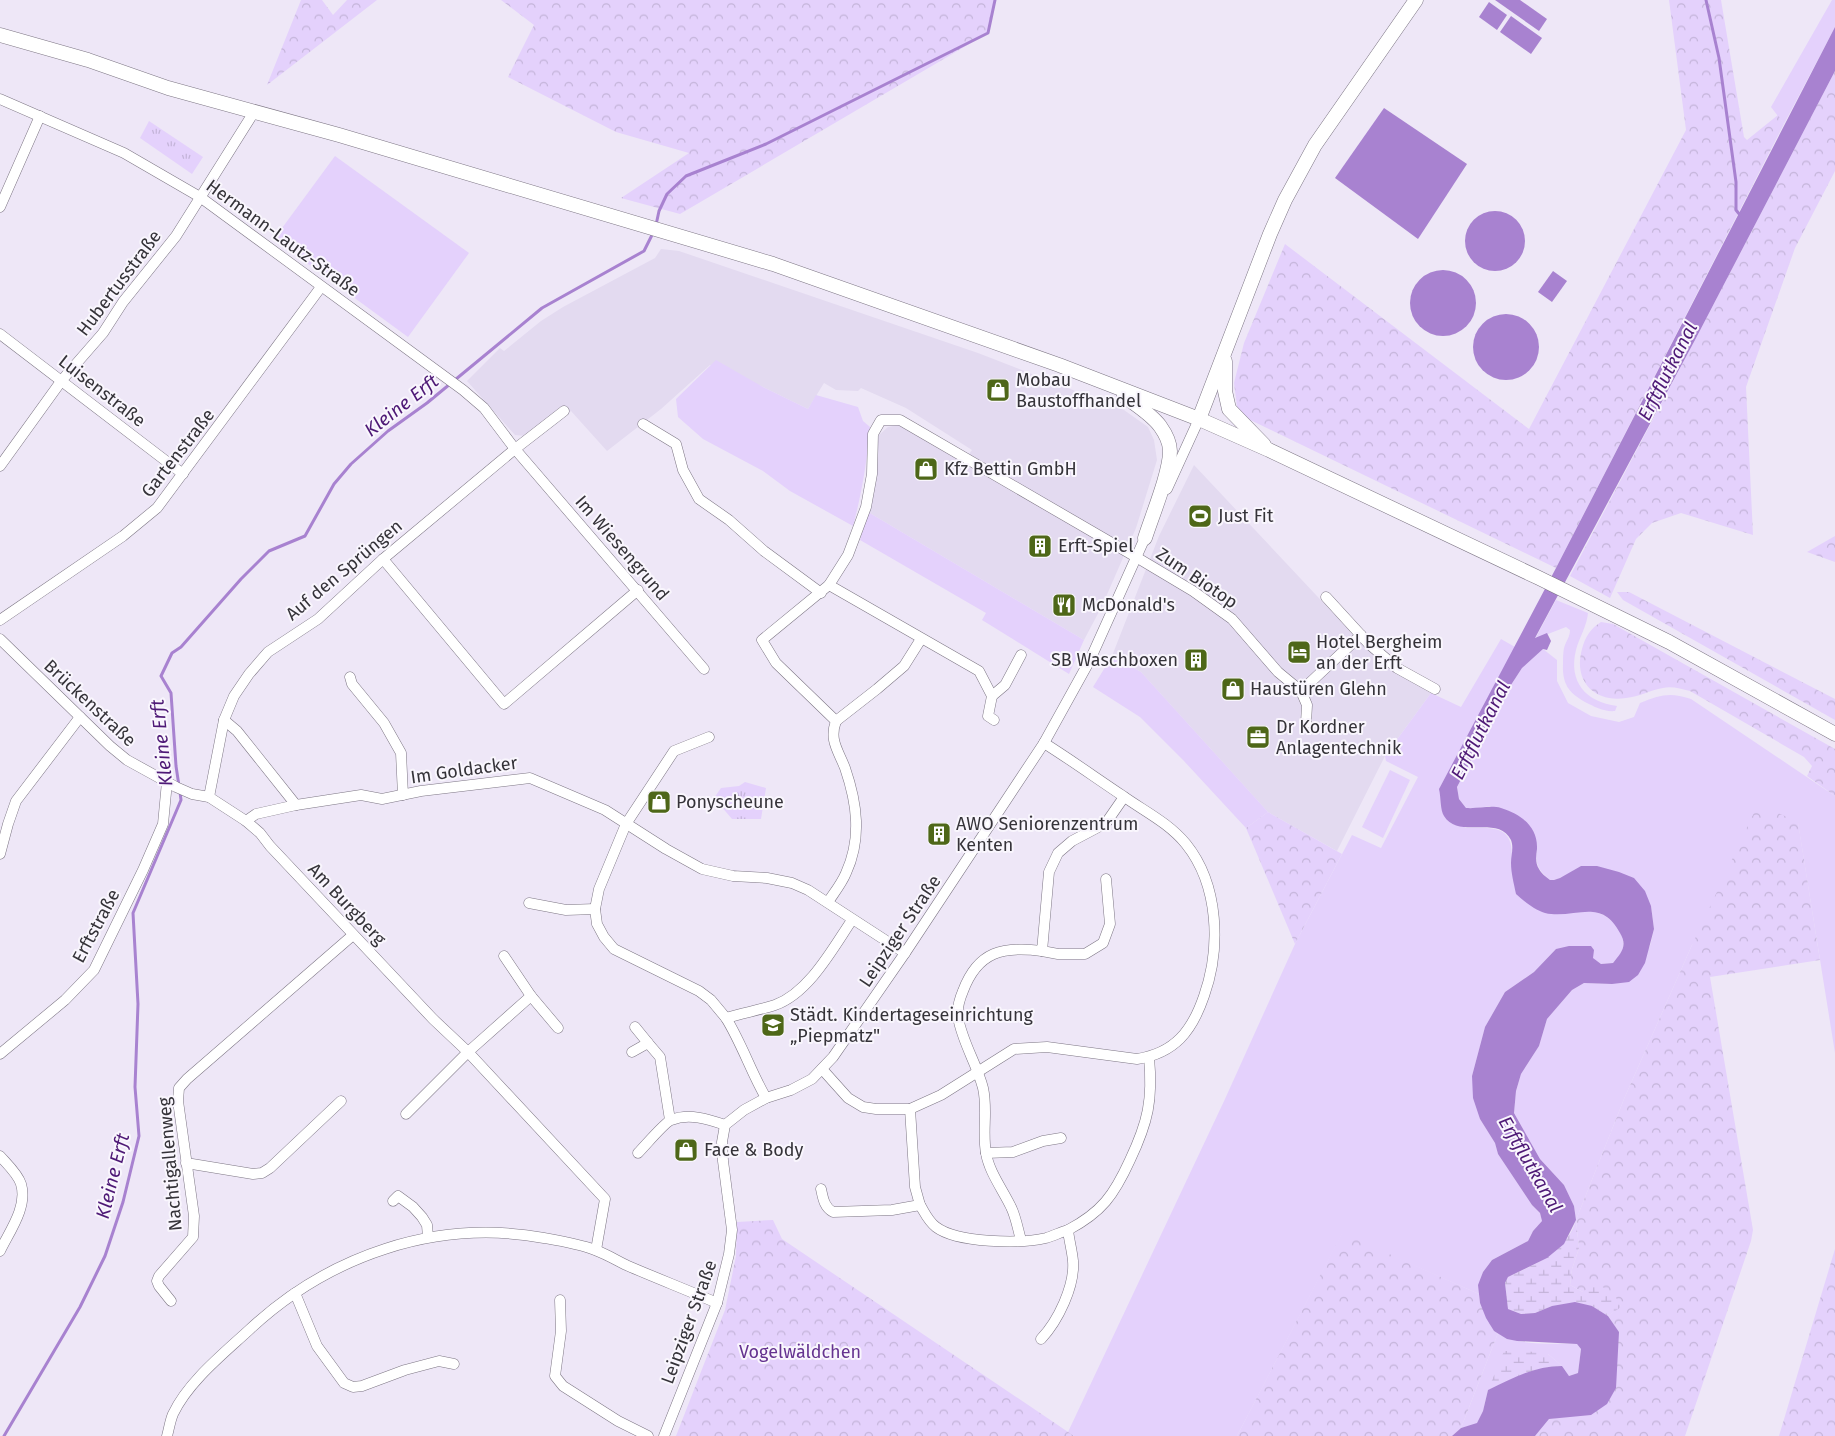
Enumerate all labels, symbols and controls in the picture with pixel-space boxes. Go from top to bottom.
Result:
street label: Hermann-Lautz-Straße [202,175,364,301]
street label: Hubertusstraße [72,226,166,340]
water label: Erftflutkanal [1633,318,1702,424]
street label: Luisenstraße [54,350,150,432]
water label: Kleine Erft [360,369,443,441]
place label: Mobau Baustoffhandel [1016,369,1141,412]
shop icon: Mobau Baustoffhandel [985,377,1011,403]
street label: Gartenstraße [137,404,219,502]
shop icon: Kfz Bettin GmbH [913,456,939,482]
place label: Kfz Bettin GmbH [944,458,1077,480]
street label: Im Wiesengrund [570,491,674,605]
sports icon: Just Fit [1187,503,1213,529]
place label: Just Fit [1218,505,1274,527]
street label: Auf den Sprüngen [281,515,407,625]
building icon: Erft-Spiel [1027,533,1053,559]
place label: Erft-Spiel [1058,535,1133,557]
street label: Zum Biotop [1152,543,1242,613]
restaurant icon: McDonald's [1051,592,1077,618]
place label: McDonald's [1082,594,1175,616]
place label: Hotel Bergheim an der Erft [1316,631,1443,674]
hotel icon: Hotel Bergheim an der Erft [1286,639,1312,665]
building icon: SB Waschboxen [1183,647,1209,673]
place label: SB Waschboxen [1051,649,1178,671]
street label: Brückenstraße [39,655,141,751]
shop icon: Haustüren Glehn [1220,676,1246,702]
water label: Erftflutkanal [1446,677,1515,783]
place label: Haustüren Glehn [1250,678,1387,700]
water label: Kleine Erft [145,698,178,788]
place label: Dr Kordner Anlagentechnik [1276,716,1402,759]
office icon: Dr Kordner Anlagentechnik [1245,724,1271,750]
street label: Im Goldacker [409,752,519,788]
shop icon: Ponyscheune [646,789,672,815]
place label: Ponyscheune [676,791,784,813]
place label: AWO Seniorenzentrum Kenten [956,813,1138,856]
building icon: AWO Seniorenzentrum Kenten [926,821,952,847]
street label: Am Burgberg [303,858,391,950]
street label: Leipziger Straße [854,871,946,991]
street label: Erftstraße [67,885,125,967]
place label: Städt. Kindertageseinrichtung „Piepmatz" [790,1004,1034,1047]
school or university icon: Städt. Kindertageseinrichtung „Piepmatz" [760,1012,786,1038]
street label: Nachtigallenweg [153,1095,187,1232]
water label: Erftflutkanal [1494,1112,1567,1217]
water label: Kleine Erft [91,1131,134,1221]
shop icon: Face & Body [673,1137,699,1163]
place label: Face & Body [704,1139,803,1161]
street label: Leipziger Straße [656,1257,722,1387]
park label: Vogelwäldchen [739,1341,861,1363]

